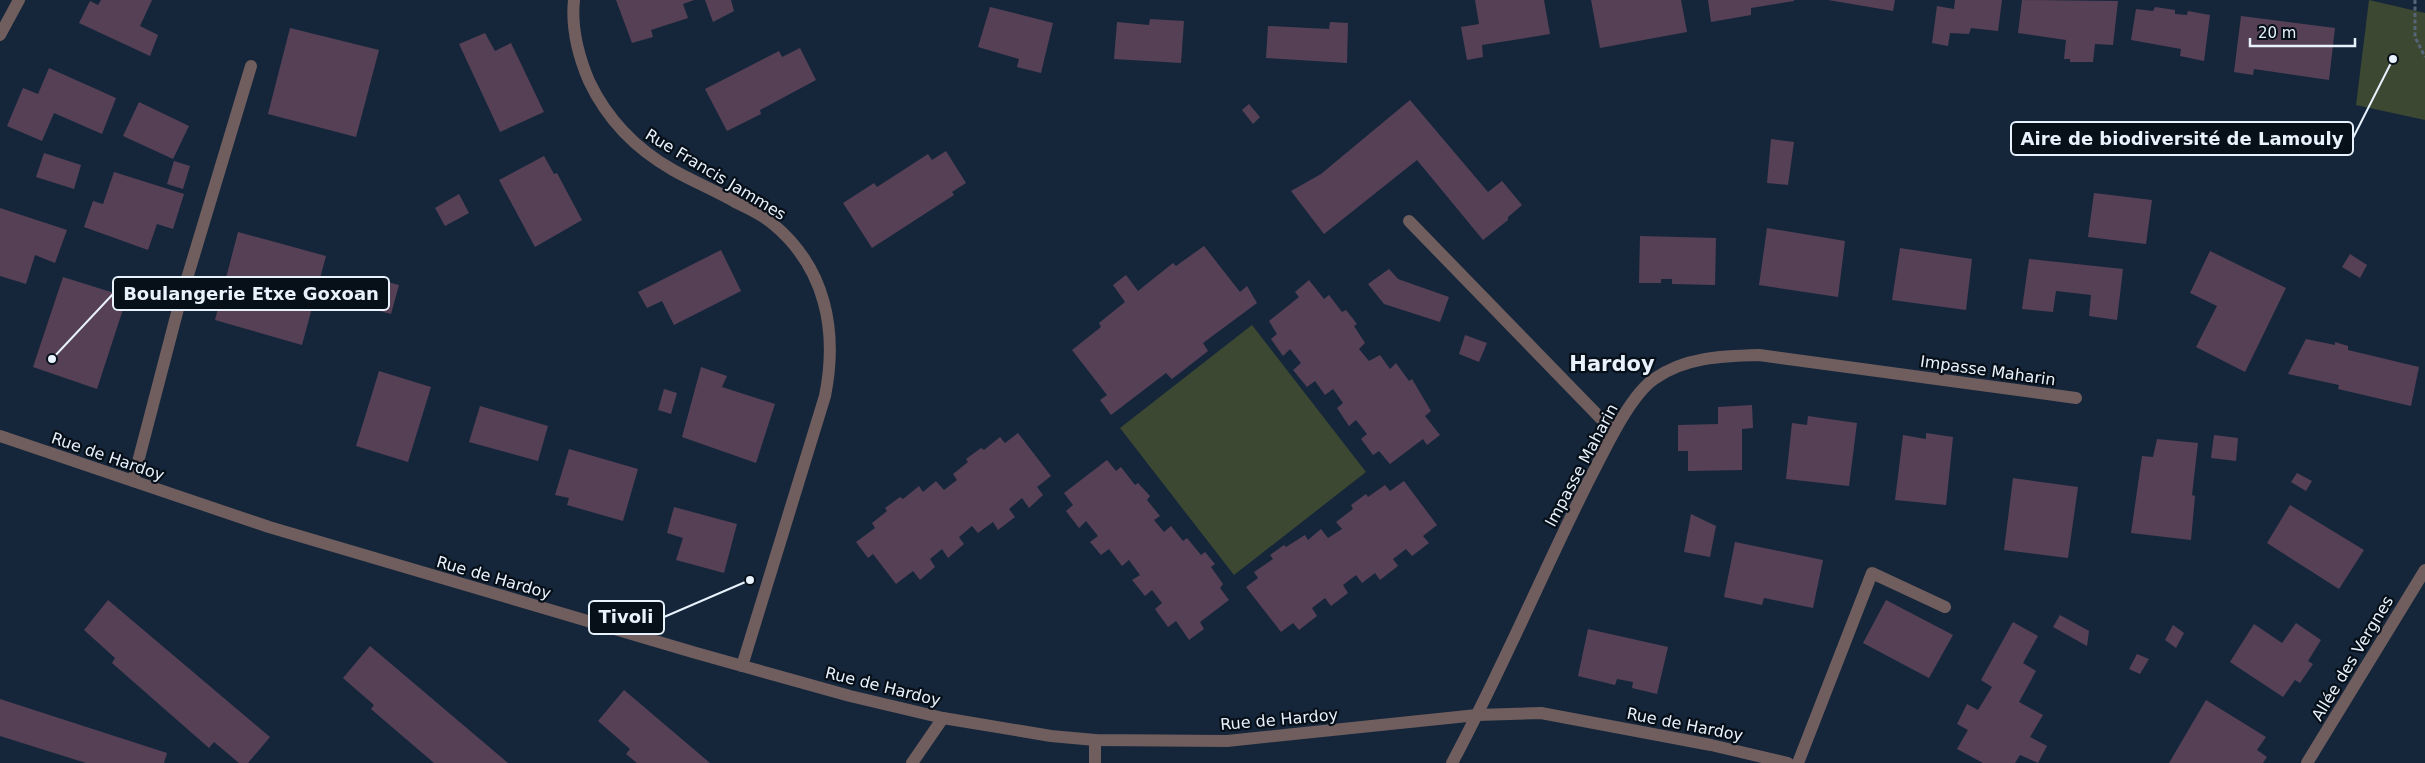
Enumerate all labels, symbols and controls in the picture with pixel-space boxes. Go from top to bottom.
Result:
scale bar [2250,15,2355,47]
text: 20 m [2258,24,2296,42]
callout: Aire de biodiversité de Lamouly [2011,122,2353,155]
street label: Rue Francis Jammes [642,125,789,224]
text: Aire de biodiversité de Lamouly [2021,128,2344,149]
callout: Boulangerie Etxe Goxoan [113,277,389,310]
text: Boulangerie Etxe Goxoan [123,283,379,304]
district label: Hardoy [1569,352,1655,376]
street label: Impasse Maharin [1919,352,2057,389]
street label: Impasse Maharin [1541,400,1622,530]
street label: Rue de Hardoy [49,428,167,485]
street label: Rue de Hardoy [434,552,553,603]
street label: Allée des Vergnes [2308,592,2397,724]
callout: Tivoli [589,601,664,634]
text: Tivoli [599,606,653,627]
street label: Rue de Hardoy [823,663,942,710]
street label: Rue de Hardoy [1625,704,1745,745]
street label: Rue de Hardoy [1219,705,1339,734]

